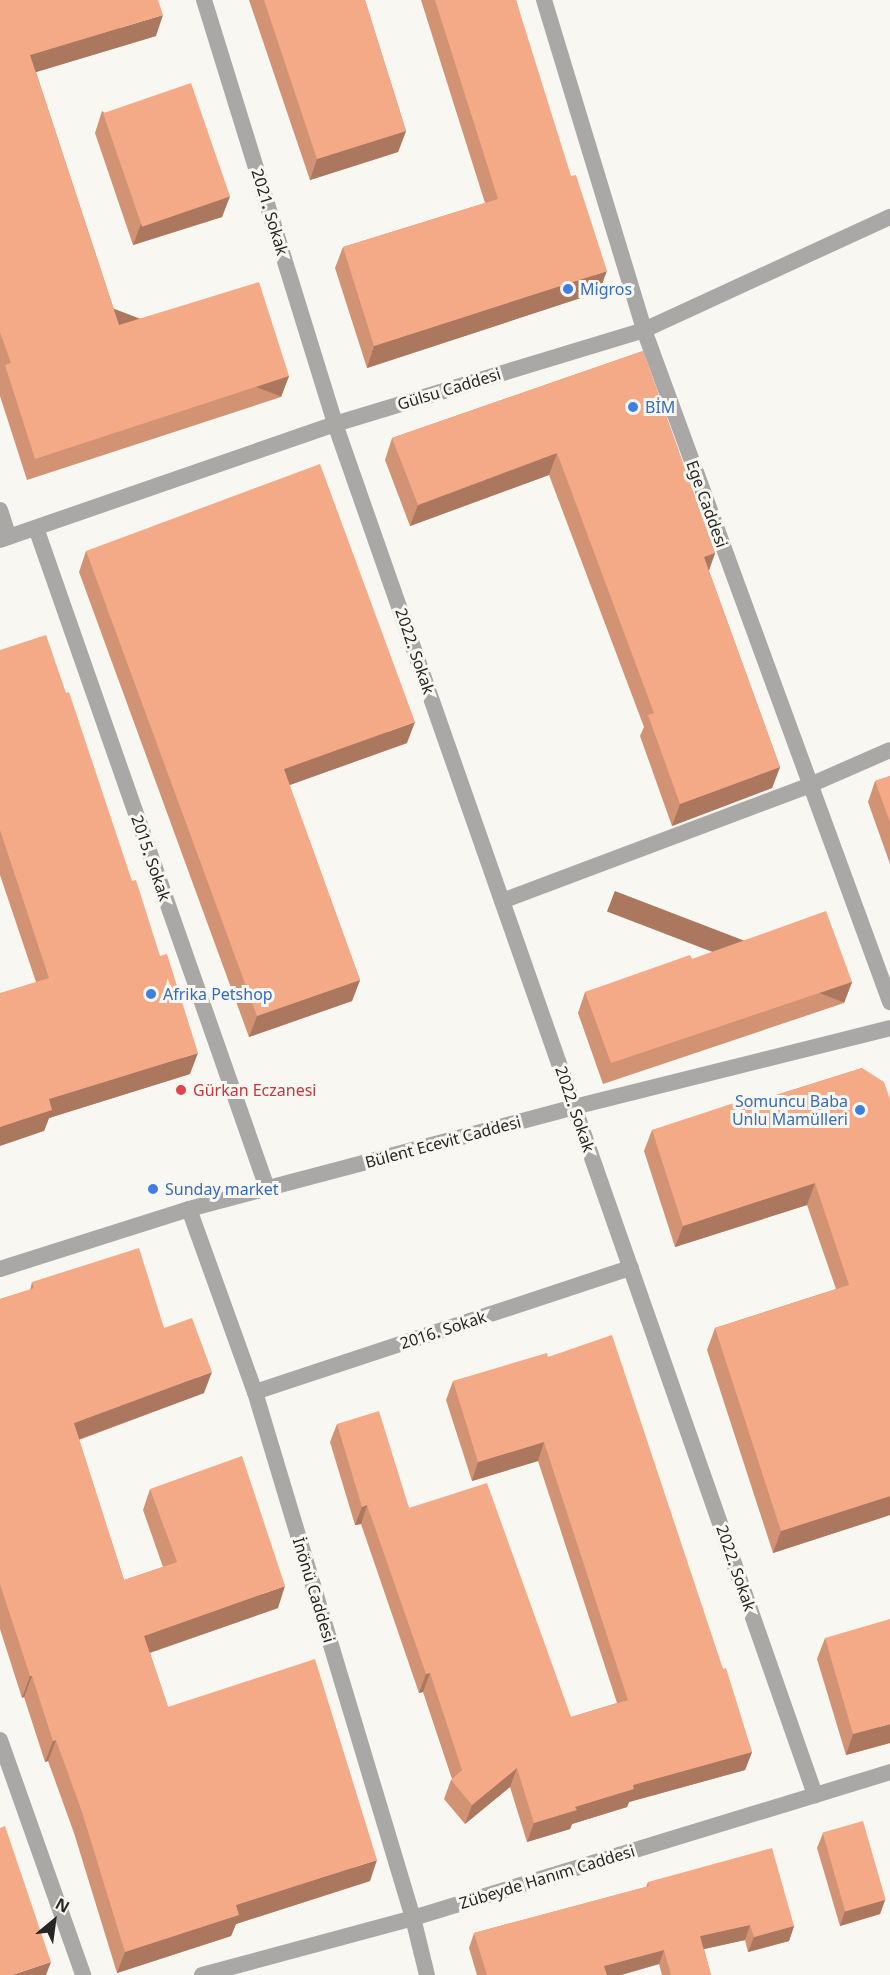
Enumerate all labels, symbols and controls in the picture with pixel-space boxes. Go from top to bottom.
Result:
street label: 2021. Sokak [248,166,292,258]
place label: Migros [580,279,632,299]
marker: Migros [561,282,575,296]
street label: Gülsu Caddesi [395,364,503,414]
place label: BİM [645,397,675,417]
marker: BİM [626,400,640,414]
street label: Ege Caddesi [682,458,732,550]
street label: 2022. Sokak [391,606,439,696]
street label: 2015. Sokak [127,813,175,903]
place label: Afrika Petshop [163,984,273,1004]
marker: Afrika Petshop [144,987,158,1001]
street label: 2022. Sokak [551,1064,599,1154]
place label: Gürkan Eczanesi [193,1080,316,1100]
marker: Gürkan Eczanesi [174,1083,188,1097]
place label: Somuncu Baba Unlu Mamülleri [732,1091,848,1129]
marker: Somuncu Baba Unlu Mamülleri [853,1103,867,1117]
street label: Bülent Ecevit Caddesi [363,1112,523,1172]
place label: Sunday market [165,1179,279,1199]
marker: Sunday market [146,1182,160,1196]
street label: 2016. Sokak [397,1307,489,1353]
street label: 2022. Sokak [712,1523,760,1613]
street label: İnönü Caddesi [289,1535,339,1645]
street label: Zübeyde Hanım Caddesi [457,1841,637,1913]
north arrow [24,1891,84,1951]
text: N [52,1892,74,1918]

